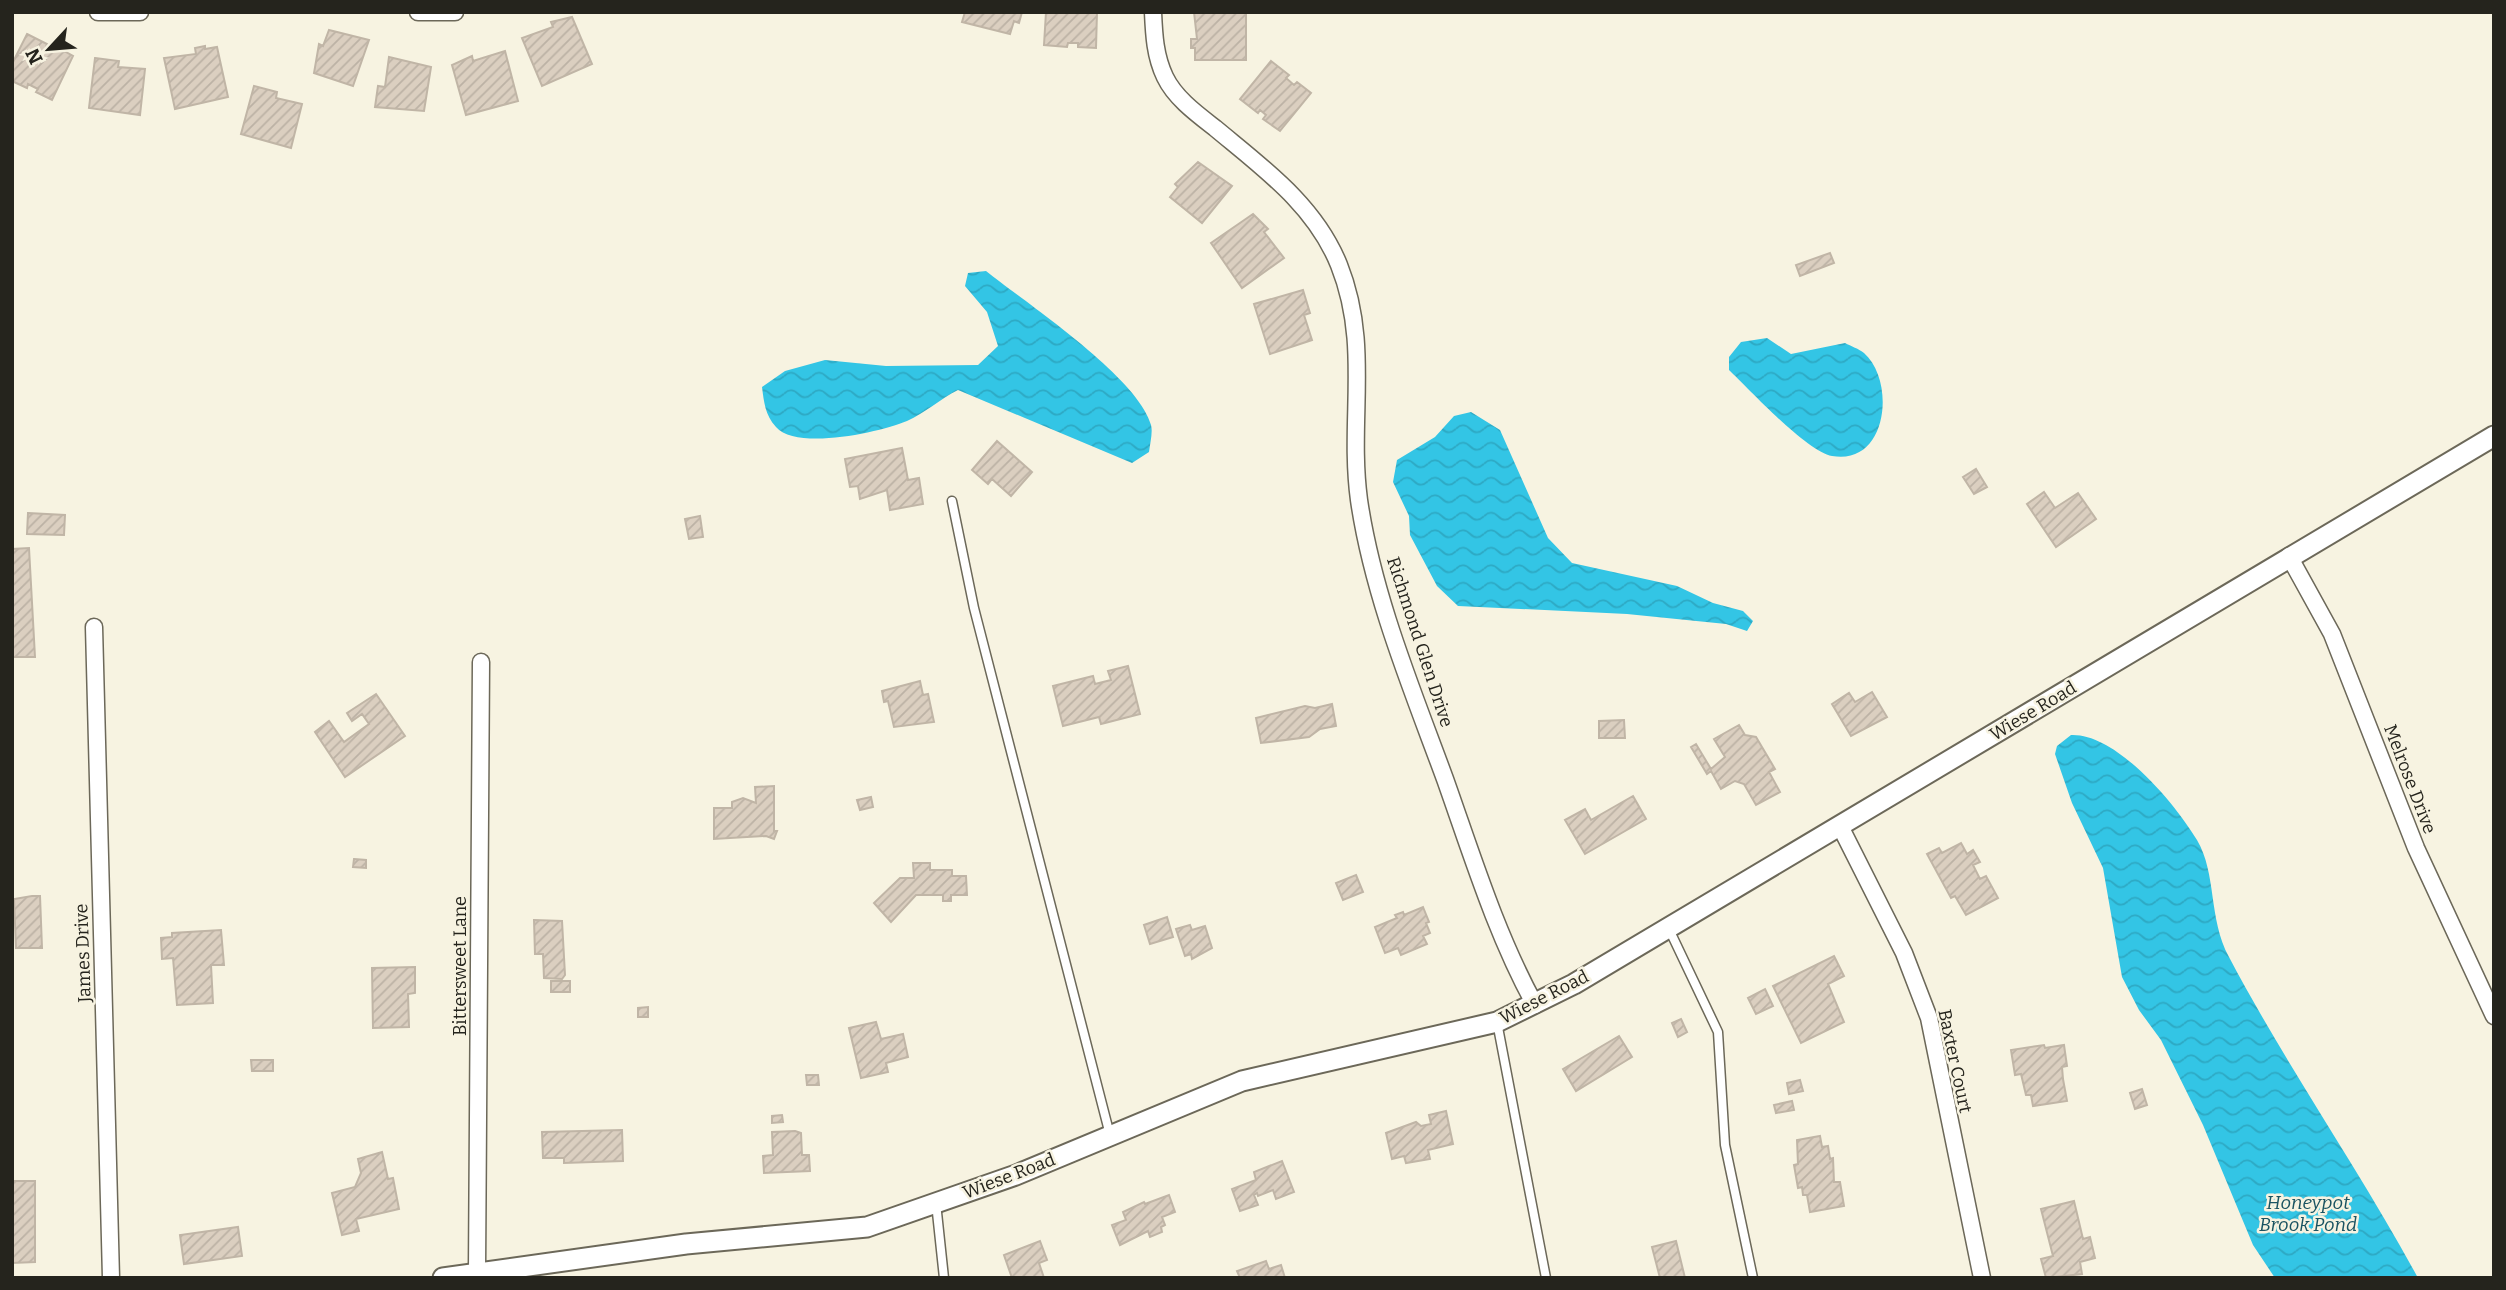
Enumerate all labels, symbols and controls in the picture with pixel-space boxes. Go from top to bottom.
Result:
north arrow [14,14,84,84]
text: N [20,44,48,68]
street label: Richmond Glen Drive [1382,554,1458,730]
street label: Wiese Road [1986,676,2081,745]
street label: Melrose Drive [2379,721,2441,837]
street label: Bittersweet Lane [449,896,471,1036]
street label: James Drive [70,903,96,1004]
street label: Wiese Road [1496,965,1593,1029]
street label: Baxter Court [1933,1007,1977,1115]
street label: Wiese Road [960,1148,1059,1204]
water label: Honeypot Brook Pond [2259,1191,2357,1236]

